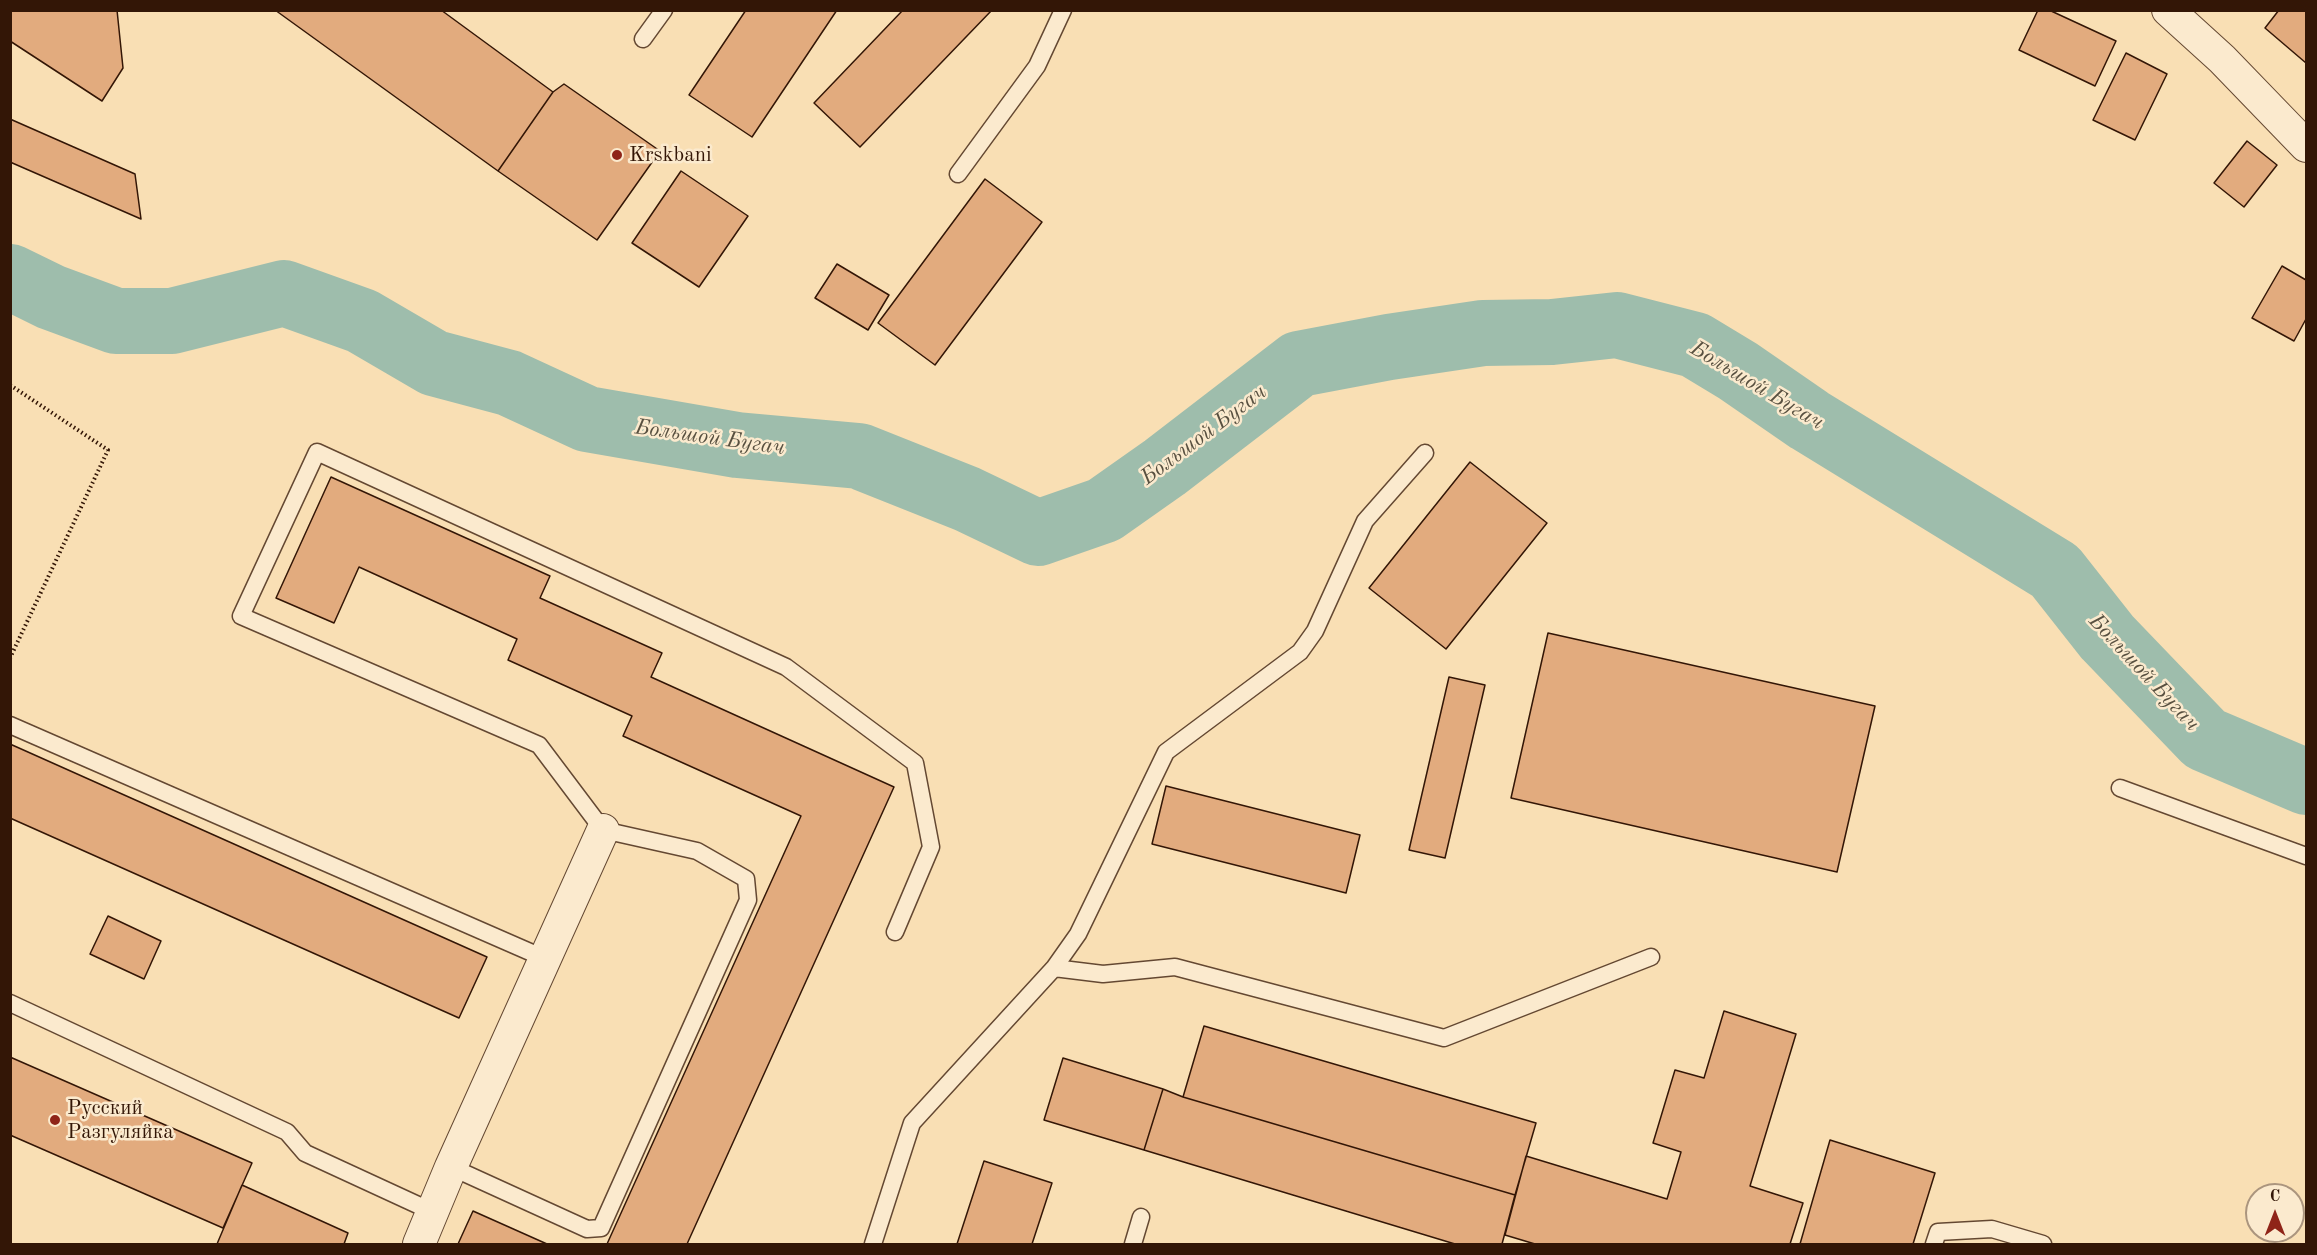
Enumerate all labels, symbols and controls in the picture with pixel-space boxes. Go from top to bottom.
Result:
place label: Krskbani [629,142,712,168]
marker: Krskbani [610,148,624,162]
water label: Большой Бугач [1685,336,1829,436]
water label: Большой Бугач [1136,379,1272,491]
water label: Большой Бугач [633,414,787,462]
water label: Большой Бугач [2083,609,2205,737]
place label: Русский Разгуляйка [67,1095,174,1145]
marker: Русский Разгуляйка [48,1113,62,1127]
north arrow [2245,1183,2305,1243]
text: С [2270,1189,2280,1205]

